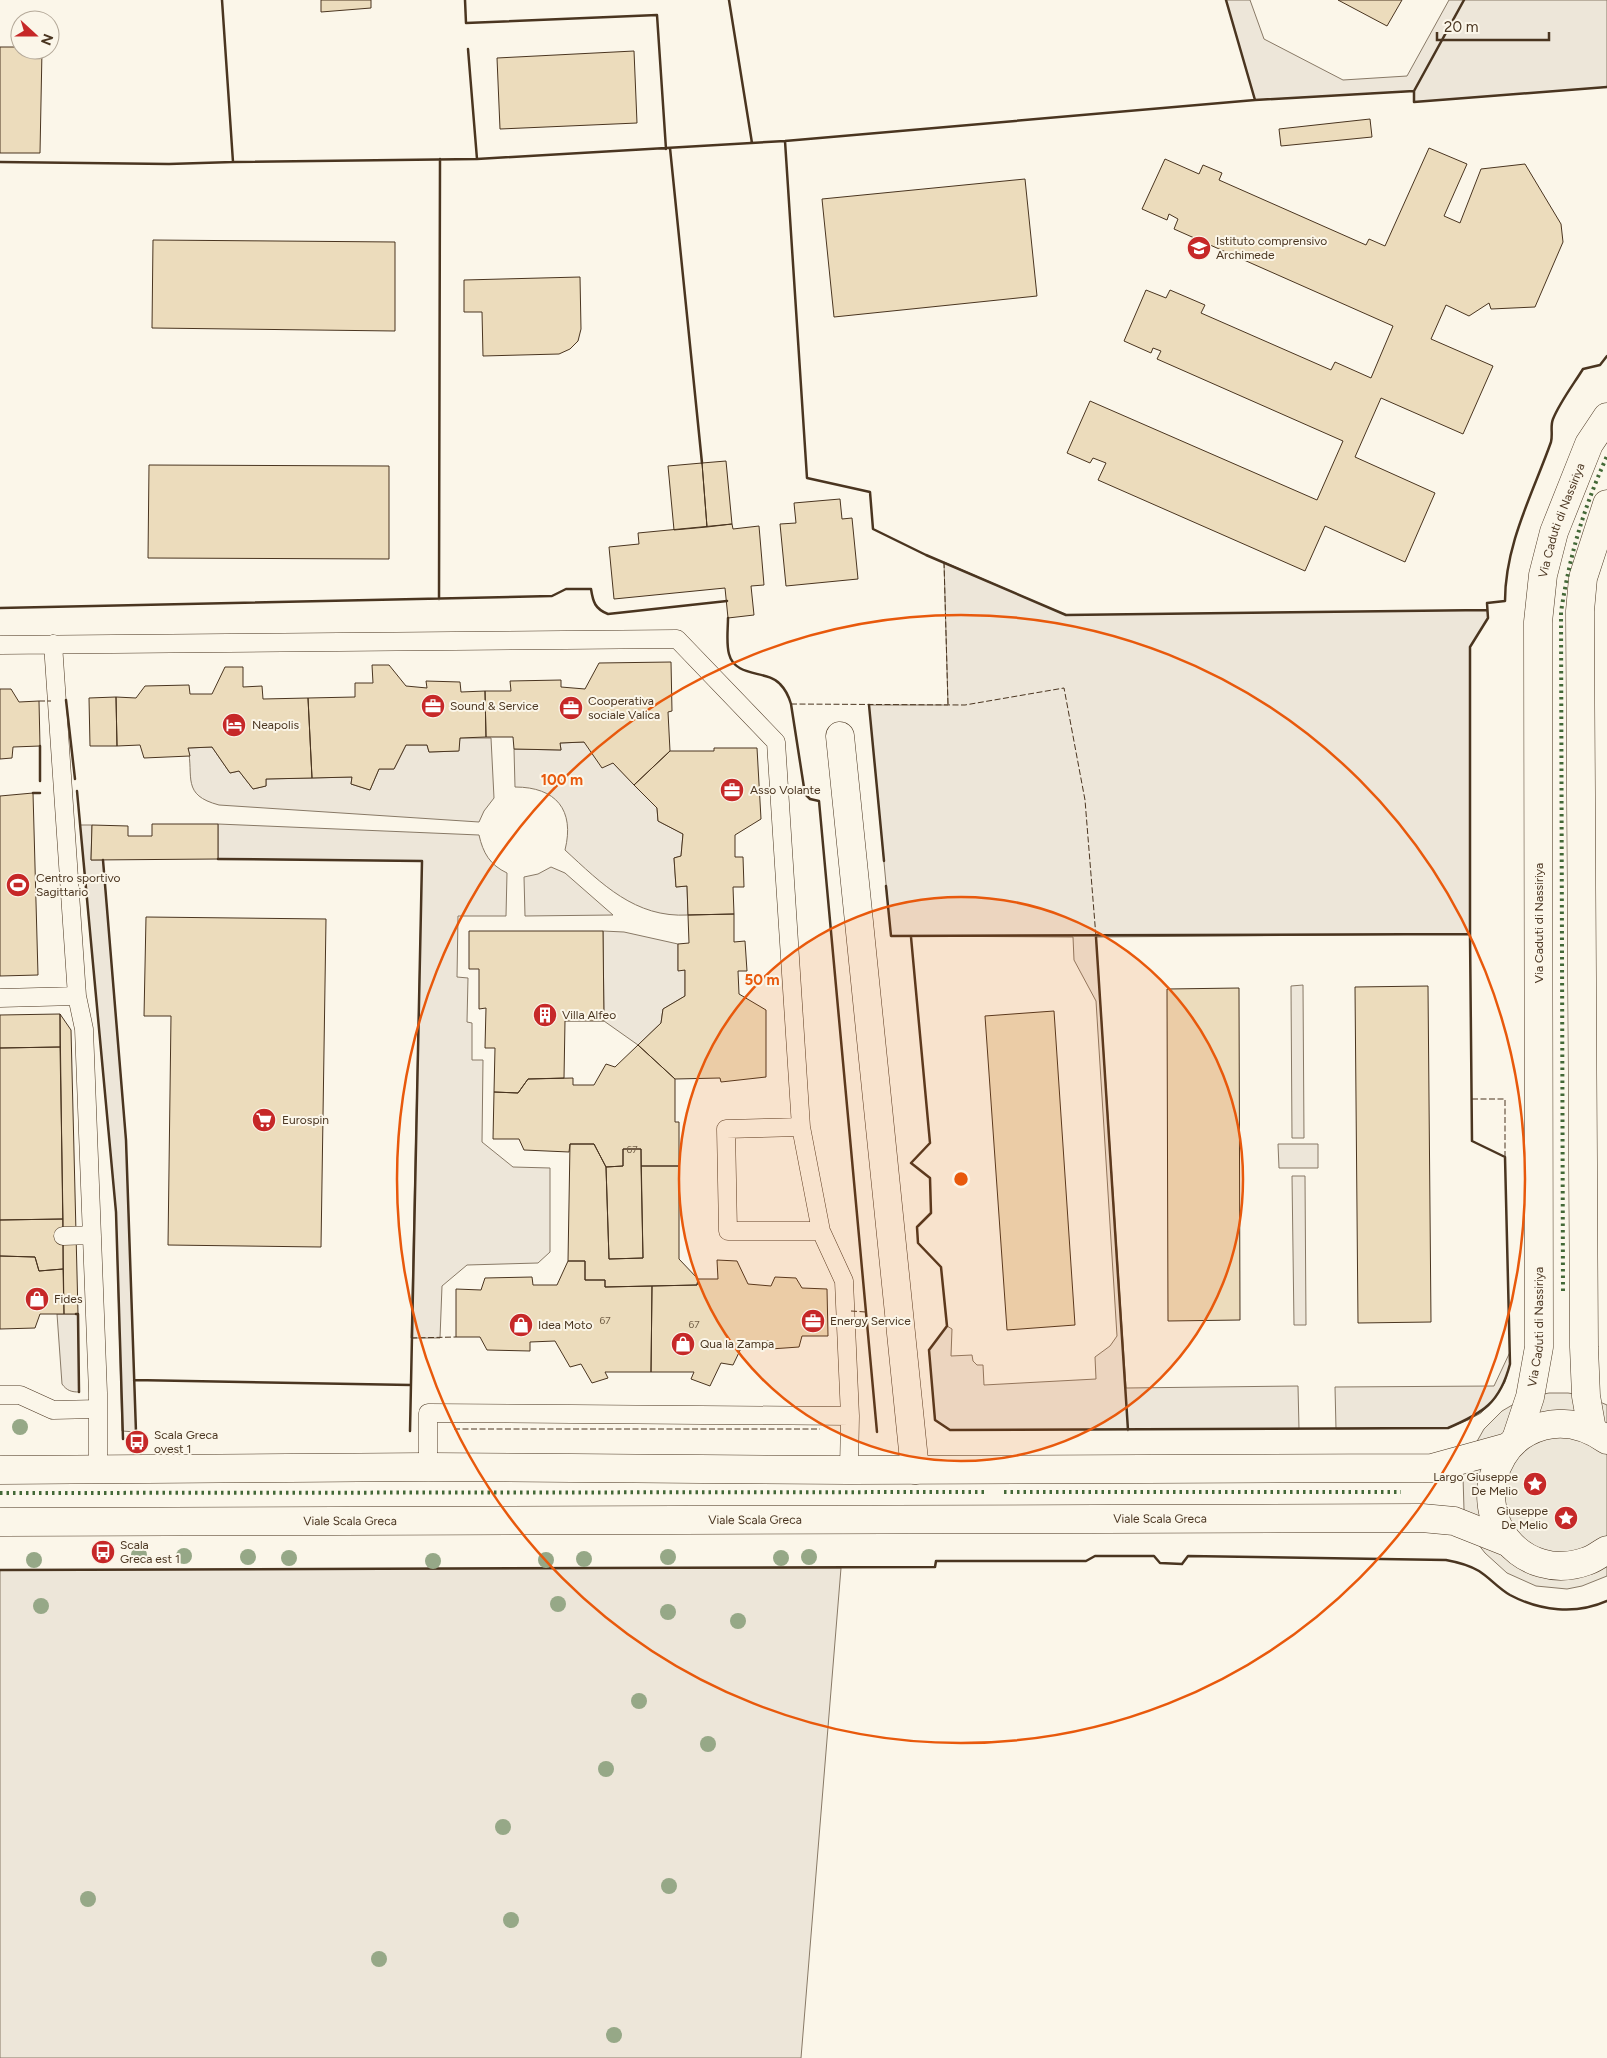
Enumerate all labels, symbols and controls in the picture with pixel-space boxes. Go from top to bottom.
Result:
north arrow [10,10,60,60]
scale bar [1437,10,1550,42]
text: 20 m [1444,18,1478,36]
text: N [37,31,57,48]
place label: Istituto comprensivo Archimede [1216,234,1327,262]
school or university icon: Istituto comprensivo Archimede [1186,235,1212,261]
street label: Via Caduti di Nassiriya [1536,461,1588,579]
office icon: Sound & Service [420,693,446,719]
place label: Cooperativa sociale Valica [588,694,660,722]
office icon: Cooperativa sociale Valica [558,695,584,721]
place label: Sound & Service [450,699,539,713]
hotel icon: Neapolis [221,712,247,738]
place label: Neapolis [252,718,299,732]
text: 100 m [541,771,583,789]
office icon: Asso Volante [719,777,745,803]
place label: Asso Volante [750,783,821,797]
street label: Via Caduti di Nassiriya [1532,863,1546,983]
place label: Centro sportivo Sagittario [36,871,121,899]
sports icon: Centro sportivo Sagittario [5,872,31,898]
text: 50 m [744,971,780,989]
building icon: Villa Alfeo [532,1002,558,1028]
place label: Villa Alfeo [562,1008,616,1022]
supermarket icon: Eurospin [251,1107,277,1133]
place label: Eurospin [282,1113,329,1127]
house number: 67 [626,1143,638,1156]
centre of rings [952,1170,970,1188]
street label: Via Caduti di Nassiriya [1525,1267,1546,1388]
shop icon: Fides [24,1286,50,1312]
place label: Fides [54,1292,83,1306]
office icon: Energy Service [800,1308,826,1334]
shop icon: Idea Moto [508,1312,534,1338]
house number: 67 [599,1314,611,1327]
place label: Energy Service [830,1314,911,1328]
place label: Idea Moto [538,1318,593,1332]
house number: 67 [688,1318,700,1331]
shop icon: Qua la Zampa [670,1331,696,1357]
place label: Qua la Zampa [700,1337,774,1351]
place label: Scala Greca ovest 1 [154,1428,218,1456]
bus stop icon: Scala Greca ovest 1 [124,1429,150,1455]
place label: Largo Giuseppe De Melio [1433,1470,1518,1498]
place icon: Largo Giuseppe De Melio [1522,1471,1548,1497]
place label: Giuseppe De Melio [1497,1504,1548,1532]
place icon: Giuseppe De Melio [1553,1505,1579,1531]
street label: Viale Scala Greca [1113,1512,1207,1526]
street label: Viale Scala Greca [708,1513,802,1527]
street label: Viale Scala Greca [303,1514,397,1528]
place label: Scala Greca est 1 [120,1538,180,1566]
bus stop icon: Scala Greca est 1 [90,1539,116,1565]

